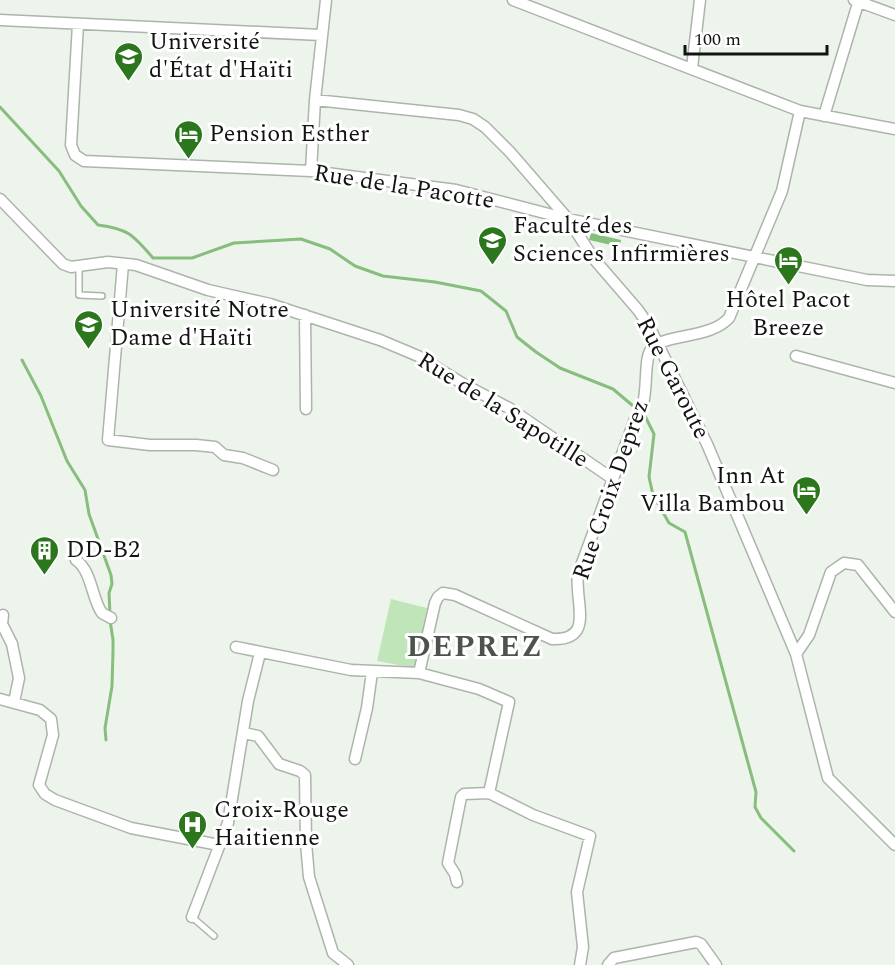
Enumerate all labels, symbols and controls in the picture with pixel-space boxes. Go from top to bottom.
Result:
scale bar [685,18,828,56]
place label: Université d'État d'Haïti [149,24,293,88]
text: 100 m [694,26,741,53]
school or university icon: Université d'État d'Haïti [112,40,144,82]
place label: Pension Esther [209,116,370,152]
hotel icon: Pension Esther [172,118,204,160]
street label: Rue de la Pacotte [311,155,497,219]
place label: Faculté des Sciences Infirmières [513,208,730,272]
school or university icon: Faculté des Sciences Infirmières [476,224,508,266]
hotel icon: Hôtel Pacot Breeze [772,244,804,286]
place label: Hôtel Pacot Breeze [725,282,851,346]
place label: Université Notre Dame d'Haïti [110,292,289,356]
school or university icon: Université Notre Dame d'Haïti [73,308,105,350]
street label: Rue Garoute [627,310,719,446]
street label: Rue de la Sapotille [410,343,596,477]
street label: Rue Croix Deprez [563,395,659,585]
place label: Inn At Villa Bambou [640,458,785,522]
hotel icon: Inn At Villa Bambou [790,474,822,516]
place label: DD-B2 [66,532,140,568]
building icon: DD-B2 [29,534,61,576]
district label: DEPREZ [406,624,544,670]
place label: Croix-Rouge Haitienne [214,792,349,856]
hospital icon: Croix-Rouge Haitienne [177,808,209,850]

